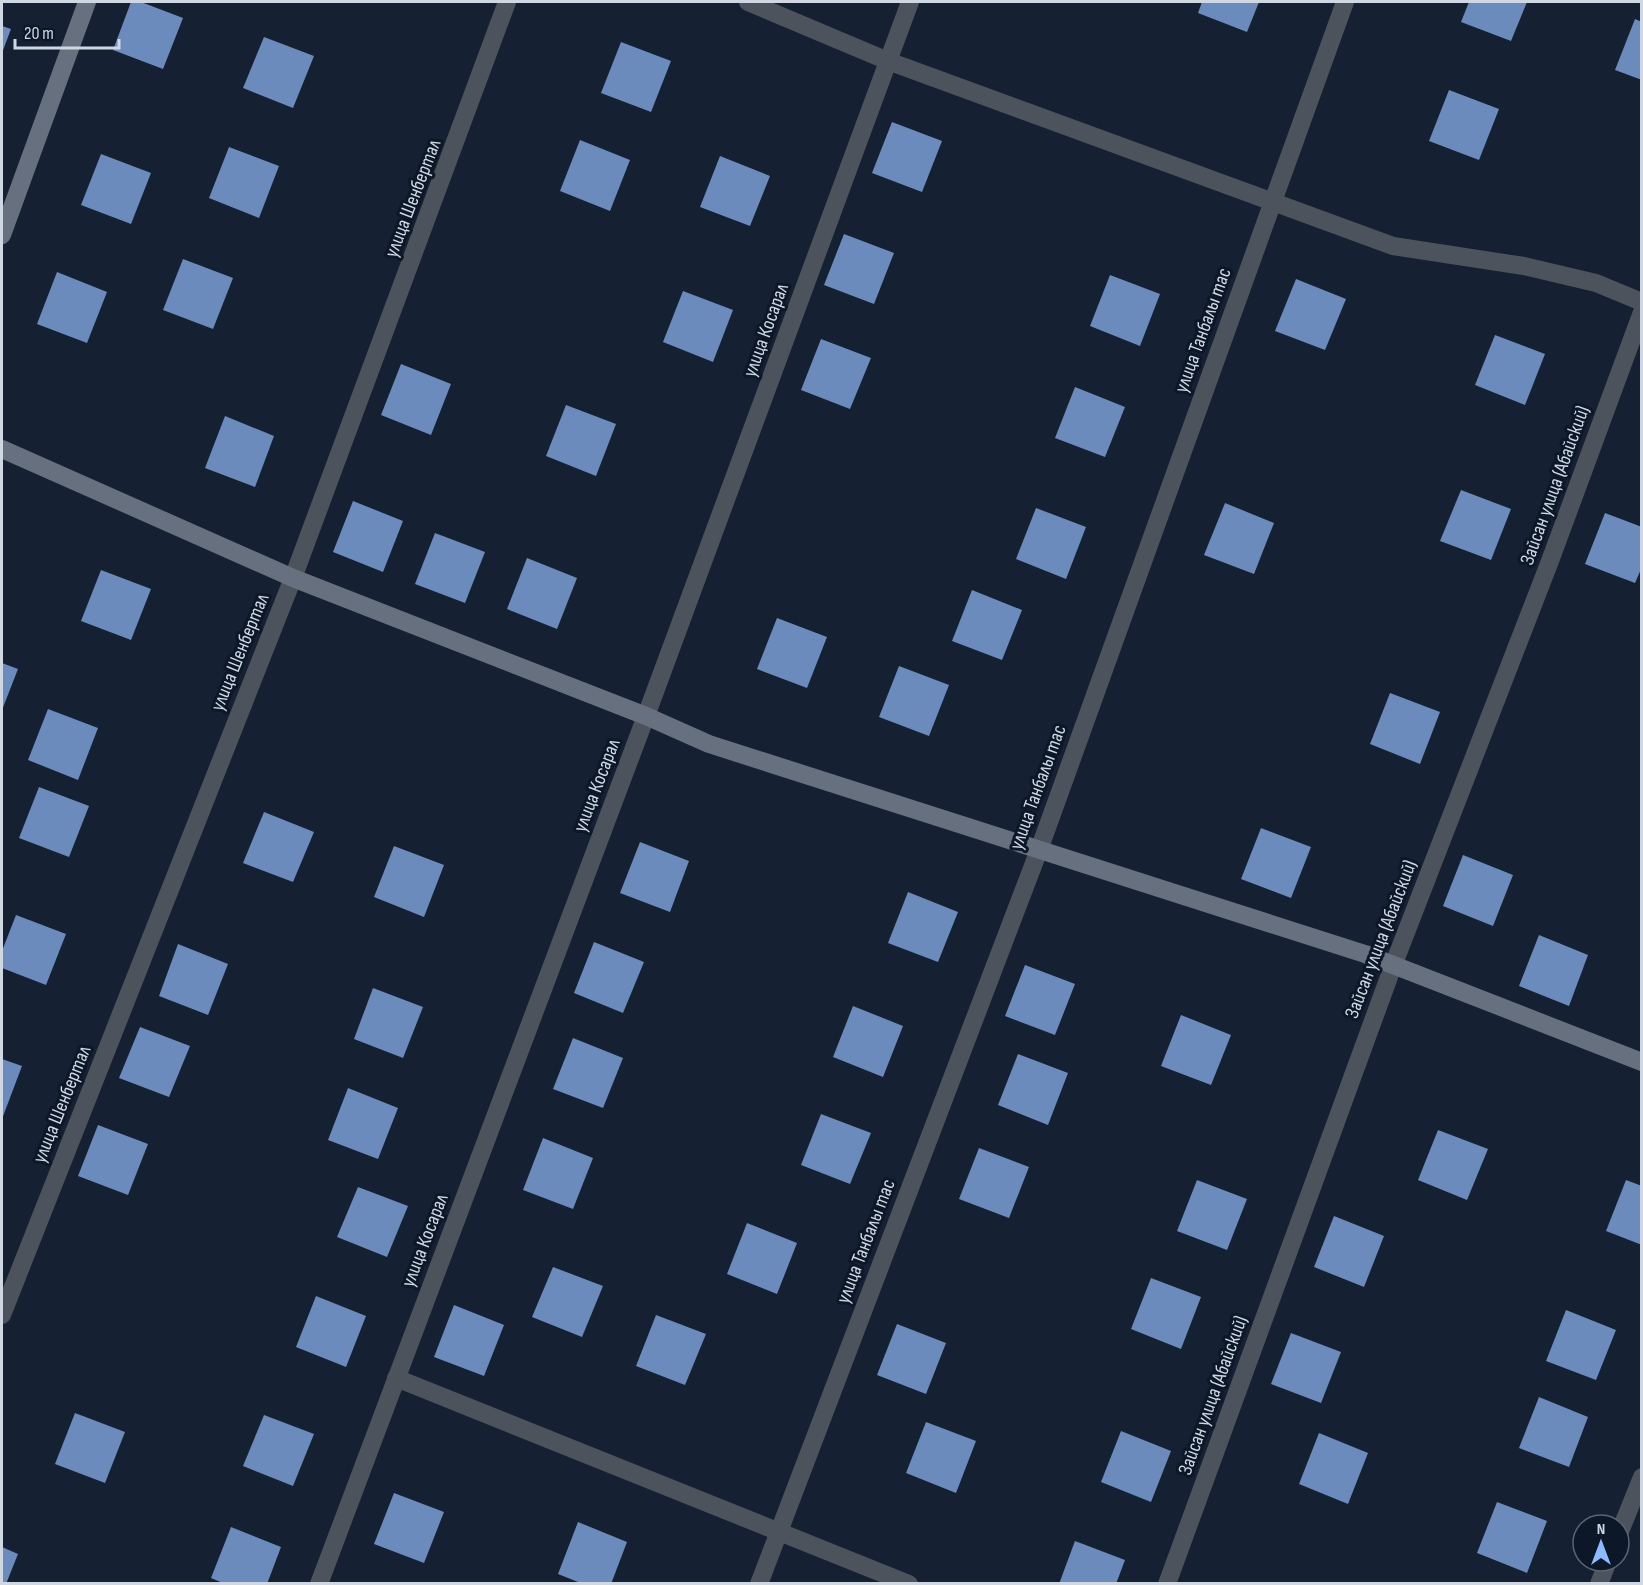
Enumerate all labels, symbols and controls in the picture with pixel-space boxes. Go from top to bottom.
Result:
scale bar [15,12,118,50]
text: 20 m [24,23,54,44]
street label: улица Шенбертал [379,136,446,261]
street label: улица Танбалы тас [1169,265,1237,396]
street label: улица Косарал [738,280,794,380]
street label: Зайсан улица (Абайский) [1515,402,1595,568]
street label: улица Шенбертал [205,590,274,715]
street label: улица Танбалы тас [1004,722,1072,853]
street label: улица Косарал [568,735,626,835]
street label: Зайсан улица (Абайский) [1340,857,1422,1022]
street label: улица Шенбертал [27,1042,96,1167]
street label: улица Танбалы тас [831,1176,901,1307]
street label: улица Косарал [396,1190,454,1290]
street label: Зайсан улица (Абайский) [1173,1312,1253,1478]
north arrow [1571,1513,1631,1573]
text: N [1597,1520,1605,1539]

